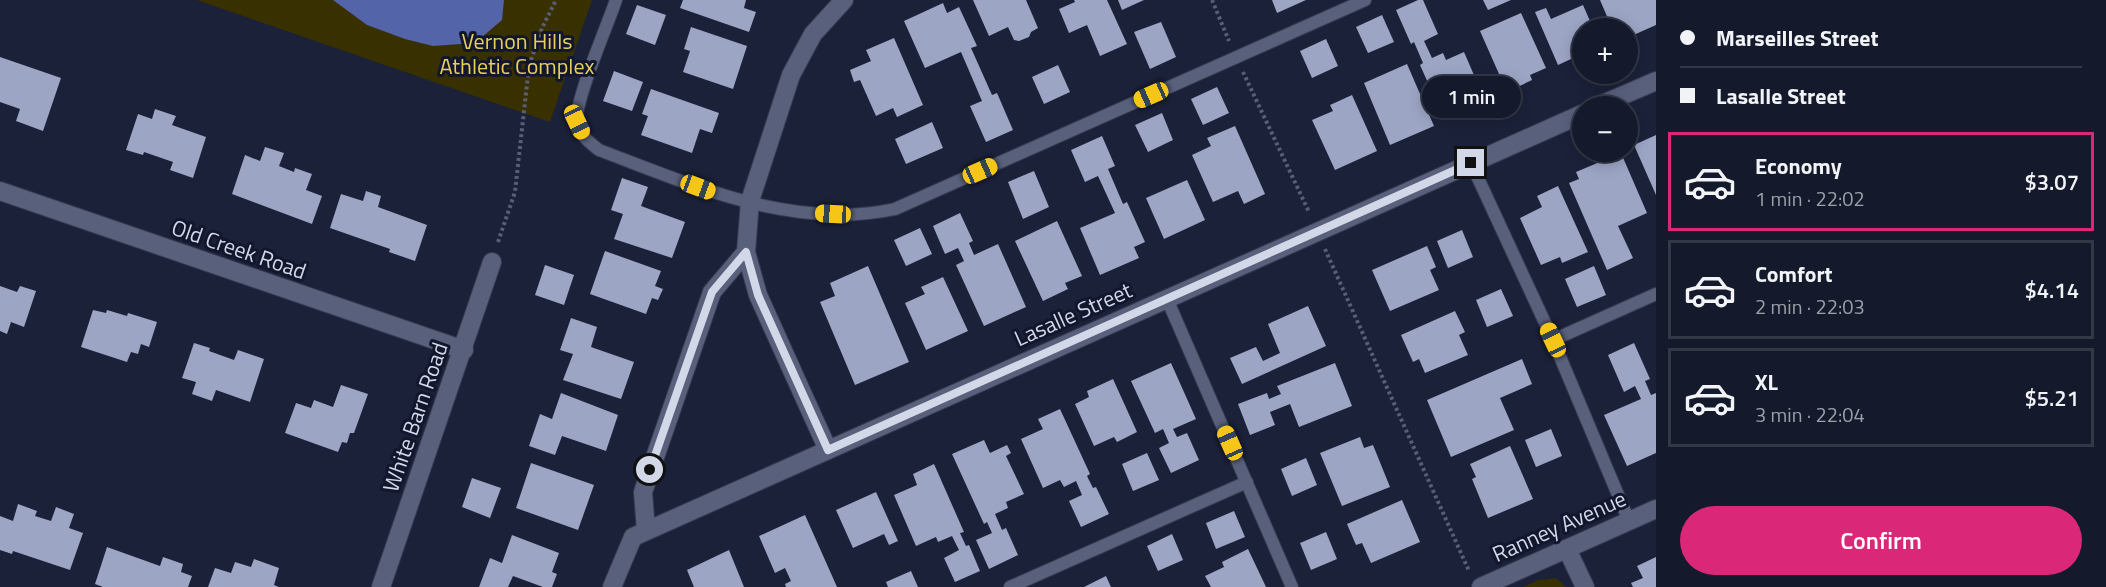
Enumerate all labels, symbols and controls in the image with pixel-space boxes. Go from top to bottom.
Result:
map controls [1572,18,1638,162]
button: + [1572,18,1638,84]
text: Marseilles Street [1716,21,1878,55]
park label: Vernon Hills Athletic Complex [440,24,594,83]
callout: 1 min [1422,76,1520,118]
car [1131,79,1171,111]
text: Lasalle Street [1716,79,1846,113]
text: 1 min [1447,81,1496,112]
button: − [1572,96,1638,162]
car [561,102,593,142]
route end [1457,149,1484,176]
text: Economy [1755,149,1842,183]
car [960,155,1000,187]
icon: car [1683,155,1737,209]
text: $3.07 [2024,165,2079,199]
car [678,172,718,202]
text: 1 min · 22:02 [1755,183,1865,214]
car [815,204,851,224]
street label: Old Creek Road [167,210,311,288]
text: Comfort [1755,257,1833,291]
icon: car [1683,263,1737,317]
street label: Lasalle Street [1009,273,1138,355]
text: $4.14 [2024,273,2079,307]
text: 2 min · 22:03 [1755,291,1865,322]
car [1537,320,1569,360]
street label: White Barn Road [373,338,457,496]
text: XL [1755,365,1778,399]
icon: car [1683,371,1737,425]
text: $5.21 [2024,381,2079,415]
text: 3 min · 22:04 [1755,399,1865,430]
car [1214,423,1246,463]
route start [636,456,663,483]
street label: Ranney Avenue [1487,481,1631,571]
button: Confirm [1680,506,2082,575]

